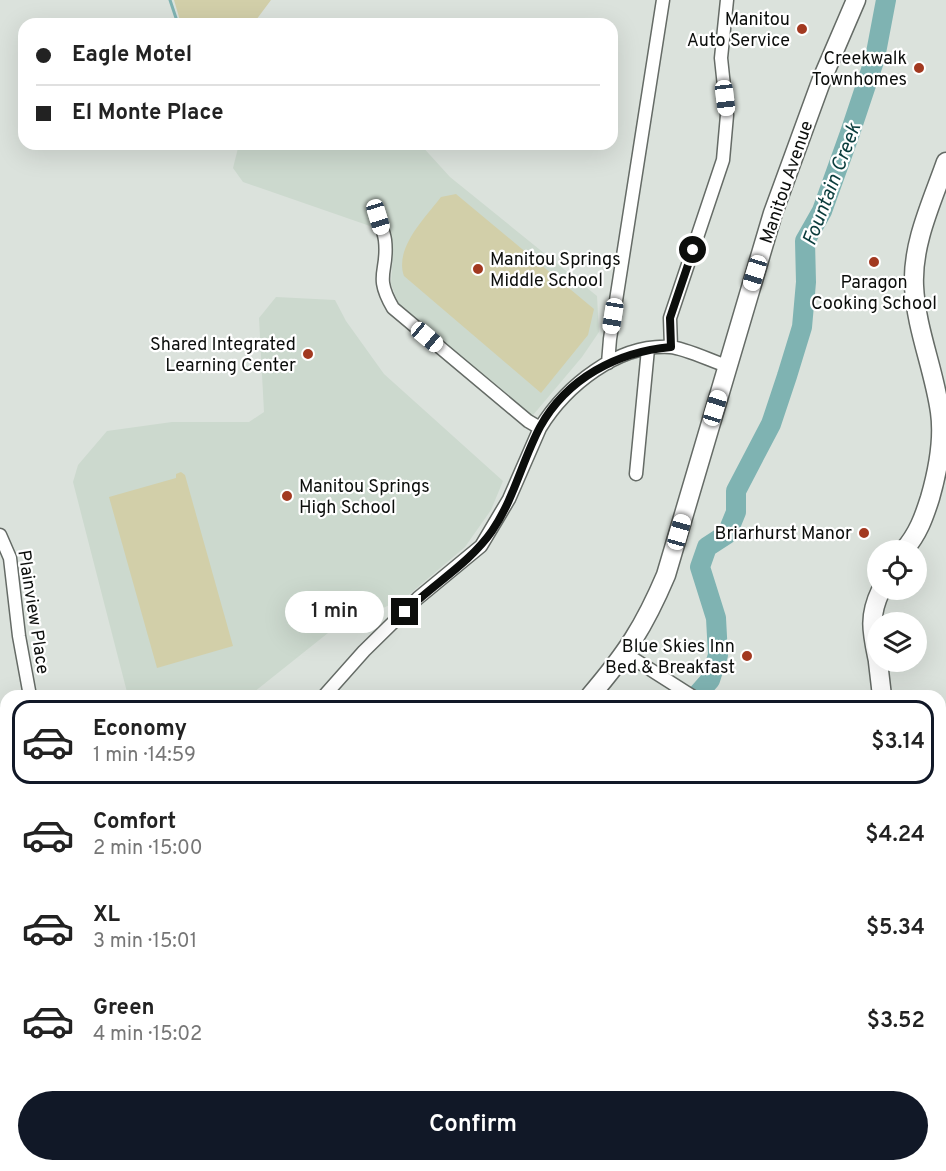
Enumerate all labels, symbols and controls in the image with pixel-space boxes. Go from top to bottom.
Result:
place label: Manitou Auto Service [687,9,790,53]
marker: Manitou Auto Service [795,22,809,36]
text: Eagle Motel [72,42,192,69]
place label: Creekwalk Townhomes [811,48,907,92]
marker: Creekwalk Townhomes [912,61,926,75]
car [714,79,736,117]
text: El Monte Place [72,100,224,127]
street label: Manitou Avenue [756,118,819,247]
water label: Fountain Creek [798,119,869,250]
car [364,197,392,237]
route start [679,236,706,263]
place label: Manitou Springs Middle School [490,249,621,293]
car [741,253,769,293]
marker: Paragon Cooking School [867,255,881,269]
marker: Manitou Springs Middle School [471,262,485,276]
place label: Paragon Cooking School [811,272,937,316]
car [601,297,625,335]
car [407,319,447,355]
place label: Shared Integrated Learning Center [150,334,296,378]
marker: Shared Integrated Learning Center [301,347,315,361]
car [701,388,729,428]
place label: Manitou Springs High School [299,476,430,520]
marker: Manitou Springs High School [280,489,294,503]
car [665,512,693,552]
place label: Briarhurst Manor [715,523,852,546]
marker: Briarhurst Manor [857,526,871,540]
map controls [867,540,927,672]
button: locate [867,540,927,600]
street label: Plainview Place [11,549,54,676]
callout: 1 min [285,591,384,633]
route end [391,598,418,625]
text: 1 min [311,599,358,625]
button: layers [867,612,927,672]
place label: Blue Skies Inn Bed & Breakfast [605,636,735,680]
marker: Blue Skies Inn Bed & Breakfast [740,649,754,663]
icon: car [21,715,75,769]
text: Economy [93,716,187,743]
text: $3.14 [871,729,925,756]
text: 1 min · 14:59 [93,743,196,769]
icon: car [21,808,75,862]
text: Comfort [93,809,176,836]
text: $4.24 [865,822,925,849]
text: 2 min · 15:00 [93,836,203,862]
icon: car [21,901,75,955]
text: XL [93,902,120,929]
text: $5.34 [866,915,925,942]
text: 3 min · 15:01 [93,929,197,955]
icon: car [21,994,75,1048]
text: Green [93,995,155,1022]
text: $3.52 [867,1008,925,1035]
text: 4 min · 15:02 [93,1022,202,1048]
button: Confirm [18,1091,928,1160]

